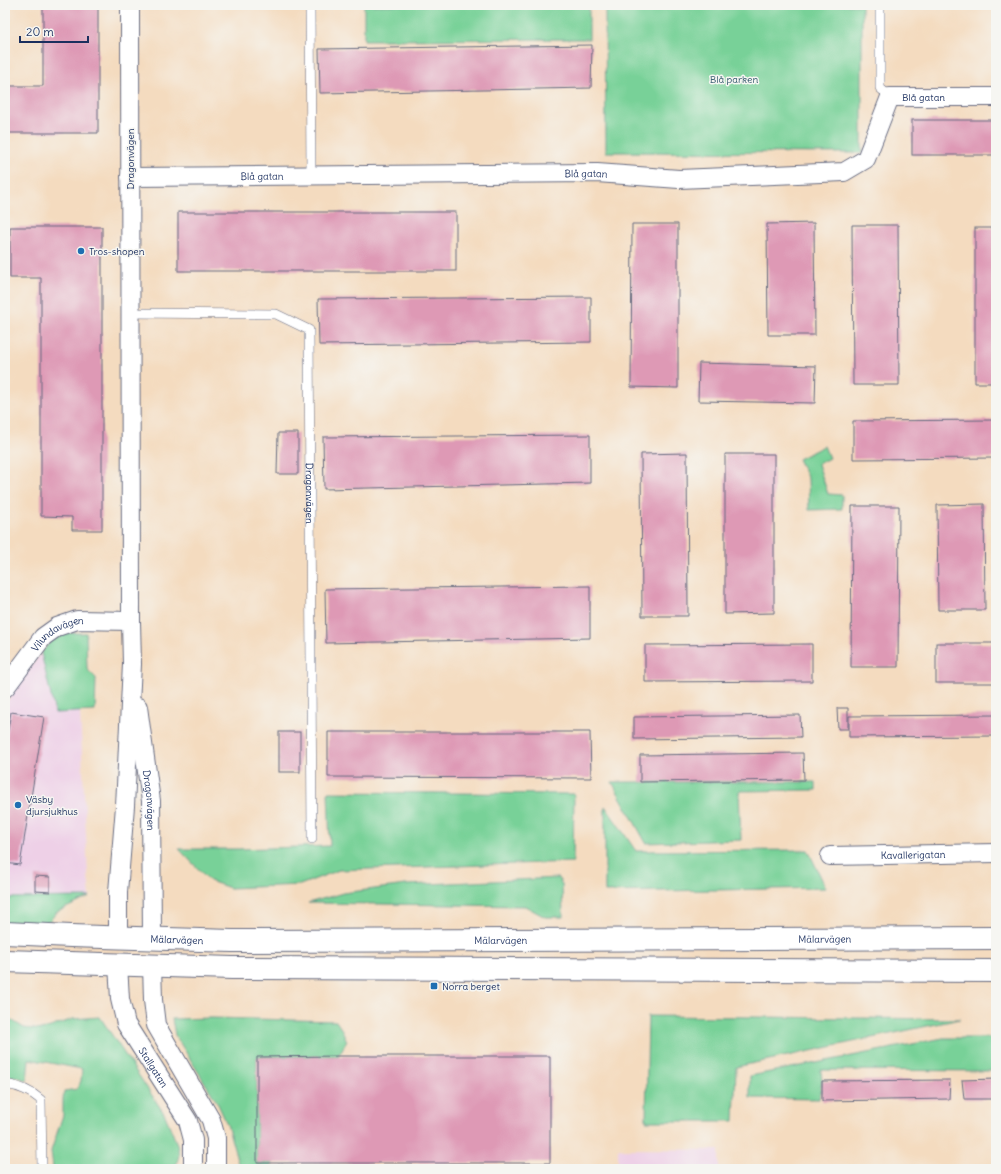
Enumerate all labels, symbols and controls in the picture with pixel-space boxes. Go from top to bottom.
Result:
scale bar [20,18,88,44]
text: 20 m [26,24,54,39]
park label: Blå parken [710,73,758,86]
street label: Blå gatan [902,91,945,104]
street label: Dragonvägen [124,128,137,189]
street label: Blå gatan [564,167,608,181]
street label: Blå gatan [240,170,284,183]
place label: Tros-shopen [89,245,145,258]
marker: Tros-shopen [76,246,86,256]
street label: Dragonvägen [303,463,316,524]
street label: Vilundavägen [28,614,84,654]
street label: Dragonvägen [140,769,157,831]
place label: Väsby djursjukhus [26,793,78,818]
marker: Väsby djursjukhus [13,800,23,810]
street label: Kavallerigatan [880,848,946,862]
street label: Mälarvägen [150,932,204,947]
street label: Mälarvägen [798,933,852,946]
street label: Mälarvägen [474,934,528,947]
place label: Norra berget [442,980,500,993]
marker: Norra berget [429,981,439,991]
street label: Stallgatan [136,1045,171,1090]

